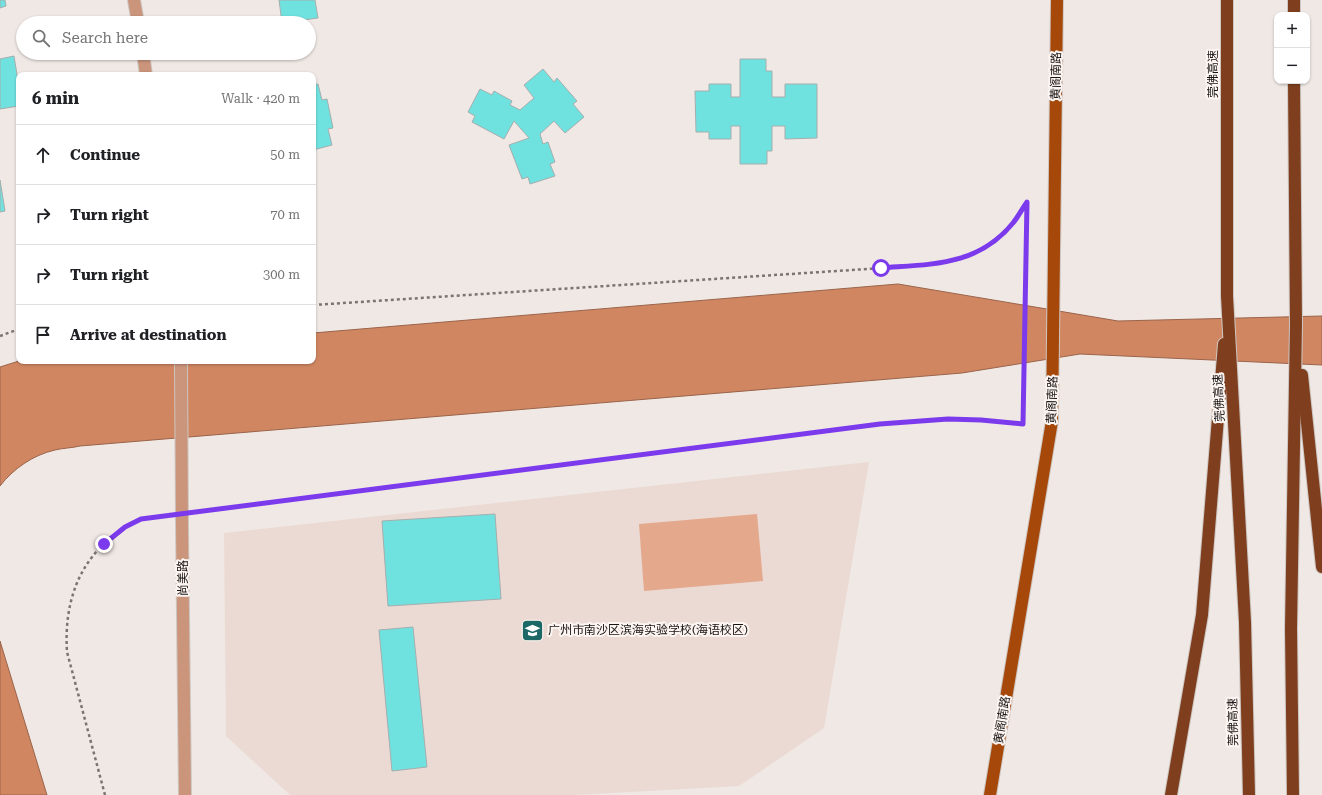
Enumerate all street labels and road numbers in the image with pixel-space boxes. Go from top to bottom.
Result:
street label: 莞佛高速 [1206,50,1220,98]
street label: 黄阁南路 [1049,52,1063,100]
street label: 莞佛高速 [1211,374,1227,422]
street label: 黄阁南路 [1044,376,1060,424]
street label: 尚美路 [176,560,190,596]
street label: 黄阁南路 [991,695,1013,745]
street label: 莞佛高速 [1226,698,1240,746]

